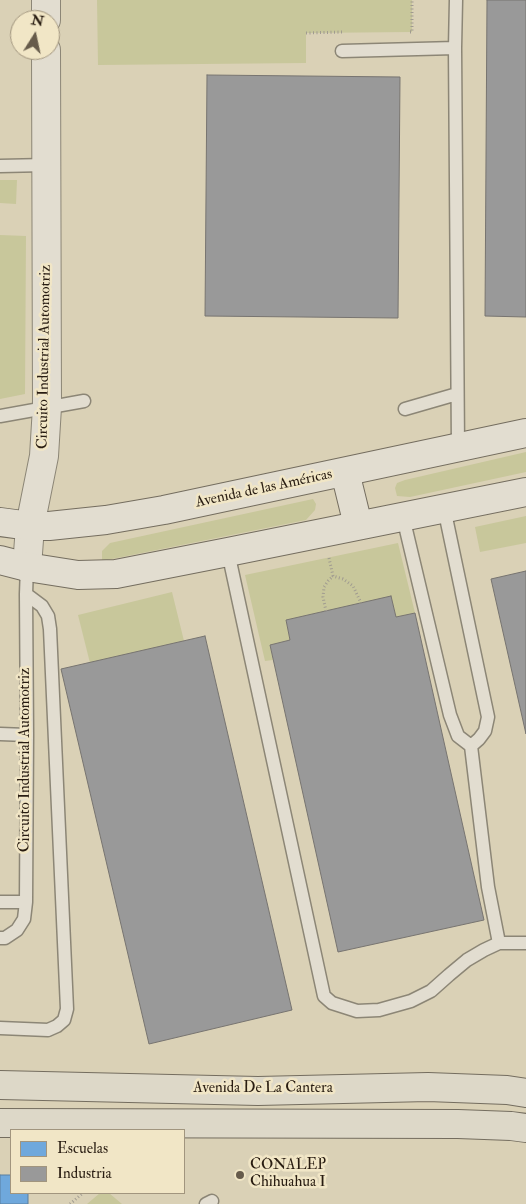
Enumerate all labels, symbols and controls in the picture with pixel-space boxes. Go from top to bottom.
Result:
north arrow [10,10,60,60]
text: N [30,11,45,30]
street label: Circuito Industrial Automotriz [34,265,56,449]
street label: Avenida de las Américas [194,466,334,512]
street label: Circuito Industrial Automotriz [17,668,35,852]
street label: Avenida De La Cantera [193,1080,333,1098]
legend [10,1129,185,1194]
text: Escuelas [57,1139,108,1158]
place label: CONALEP Chihuahua I [250,1157,326,1192]
text: Industria [57,1164,112,1183]
marker: CONALEP Chihuahua I [234,1169,246,1181]

